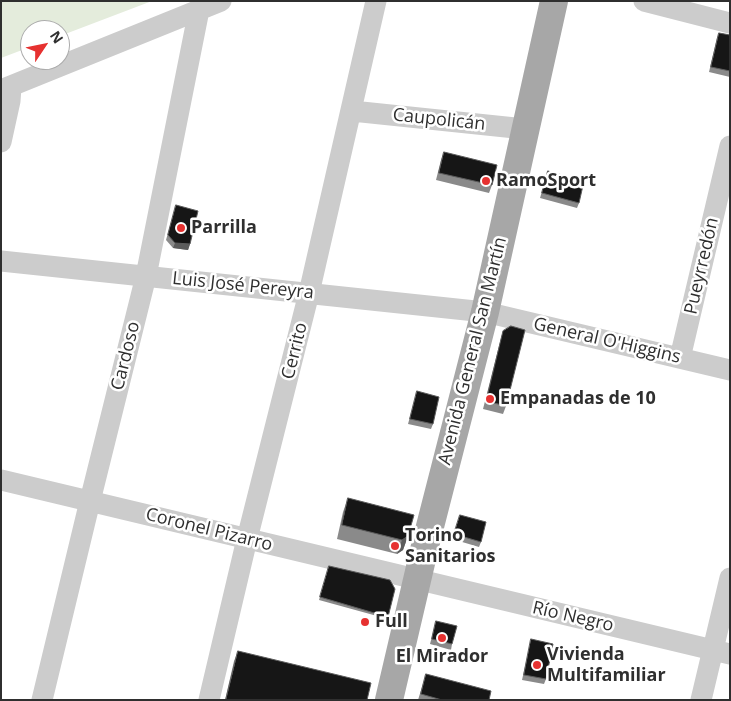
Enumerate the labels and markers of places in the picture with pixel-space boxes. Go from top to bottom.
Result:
place label: RamoSport [496,170,596,192]
marker: RamoSport [480,175,492,187]
place label: Parrilla [191,217,257,239]
marker: Parrilla [175,222,187,234]
place label: Empanadas de 10 [500,388,656,410]
marker: Empanadas de 10 [484,393,496,405]
place label: Torino Sanitarios [405,525,496,568]
marker: Torino Sanitarios [389,540,401,552]
place label: Full [375,611,408,633]
marker: Full [359,616,371,628]
marker: El Mirador [436,632,448,644]
place label: Vivienda Multifamiliar [547,644,666,686]
place label: El Mirador [396,646,488,668]
marker: Vivienda Multifamiliar [531,659,543,671]

